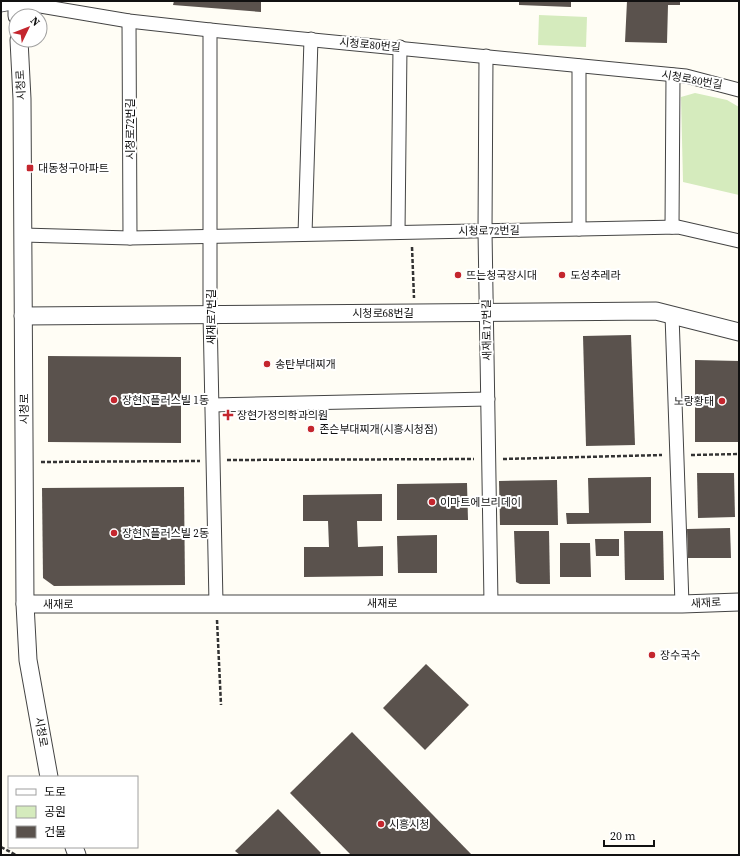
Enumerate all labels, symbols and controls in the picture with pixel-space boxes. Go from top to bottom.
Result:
north arrow [8,8,48,48]
text: N [27,13,43,30]
street label: 시청로80번길 [339,35,401,55]
street label: 시청로80번길 [660,67,724,93]
street label: 시청로 [13,69,29,101]
street label: 시청로72번길 [123,98,138,160]
place label: 대동청구아파트 [38,161,109,176]
marker: 대동청구아파트 [25,163,35,173]
street label: 시청로72번길 [458,223,520,239]
place label: 뜨는청국장시대 [466,268,537,283]
place label: 도성추레라 [570,268,621,283]
marker: 뜨는청국장시대 [453,270,463,280]
marker: 도성추레라 [557,270,567,280]
street label: 새재로7번길 [204,289,219,345]
street label: 새재로17번길 [479,299,495,361]
street label: 시청로68번길 [352,306,414,321]
place label: 송탄부대찌개 [275,357,336,372]
marker: 송탄부대찌개 [262,359,272,369]
place label: 장현N플러스빌 1동 [122,393,209,408]
street label: 시청로 [17,394,32,424]
place label: 노랑황태 [674,394,714,409]
marker: 장현N플러스빌 1동 [109,395,119,405]
marker: 노랑황태 [717,396,727,406]
place label: 장현가정의학과의원 [237,408,328,423]
marker: 장현가정의학과의원 [222,409,234,421]
place label: 존슨부대찌개(시흥시청점) [319,422,438,437]
marker: 존슨부대찌개(시흥시청점) [306,424,316,434]
place label: 이마트에브리데이 [440,495,521,510]
marker: 이마트에브리데이 [427,497,437,507]
place label: 장현N플러스빌 2동 [122,526,209,541]
marker: 장현N플러스빌 2동 [109,528,119,538]
street label: 새재로 [690,595,722,611]
street label: 새재로 [367,596,397,611]
street label: 새재로 [43,597,73,612]
place label: 장수국수 [660,648,700,663]
marker: 장수국수 [647,650,657,660]
street label: 시청로 [31,716,51,748]
legend [8,776,138,848]
text: 도로 [44,784,66,800]
text: 공원 [44,804,66,820]
place label: 시흥시청 [389,817,429,832]
marker: 시흥시청 [376,819,386,829]
scale bar [604,822,654,848]
text: 건물 [44,824,66,840]
text: 20 m [610,828,636,844]

